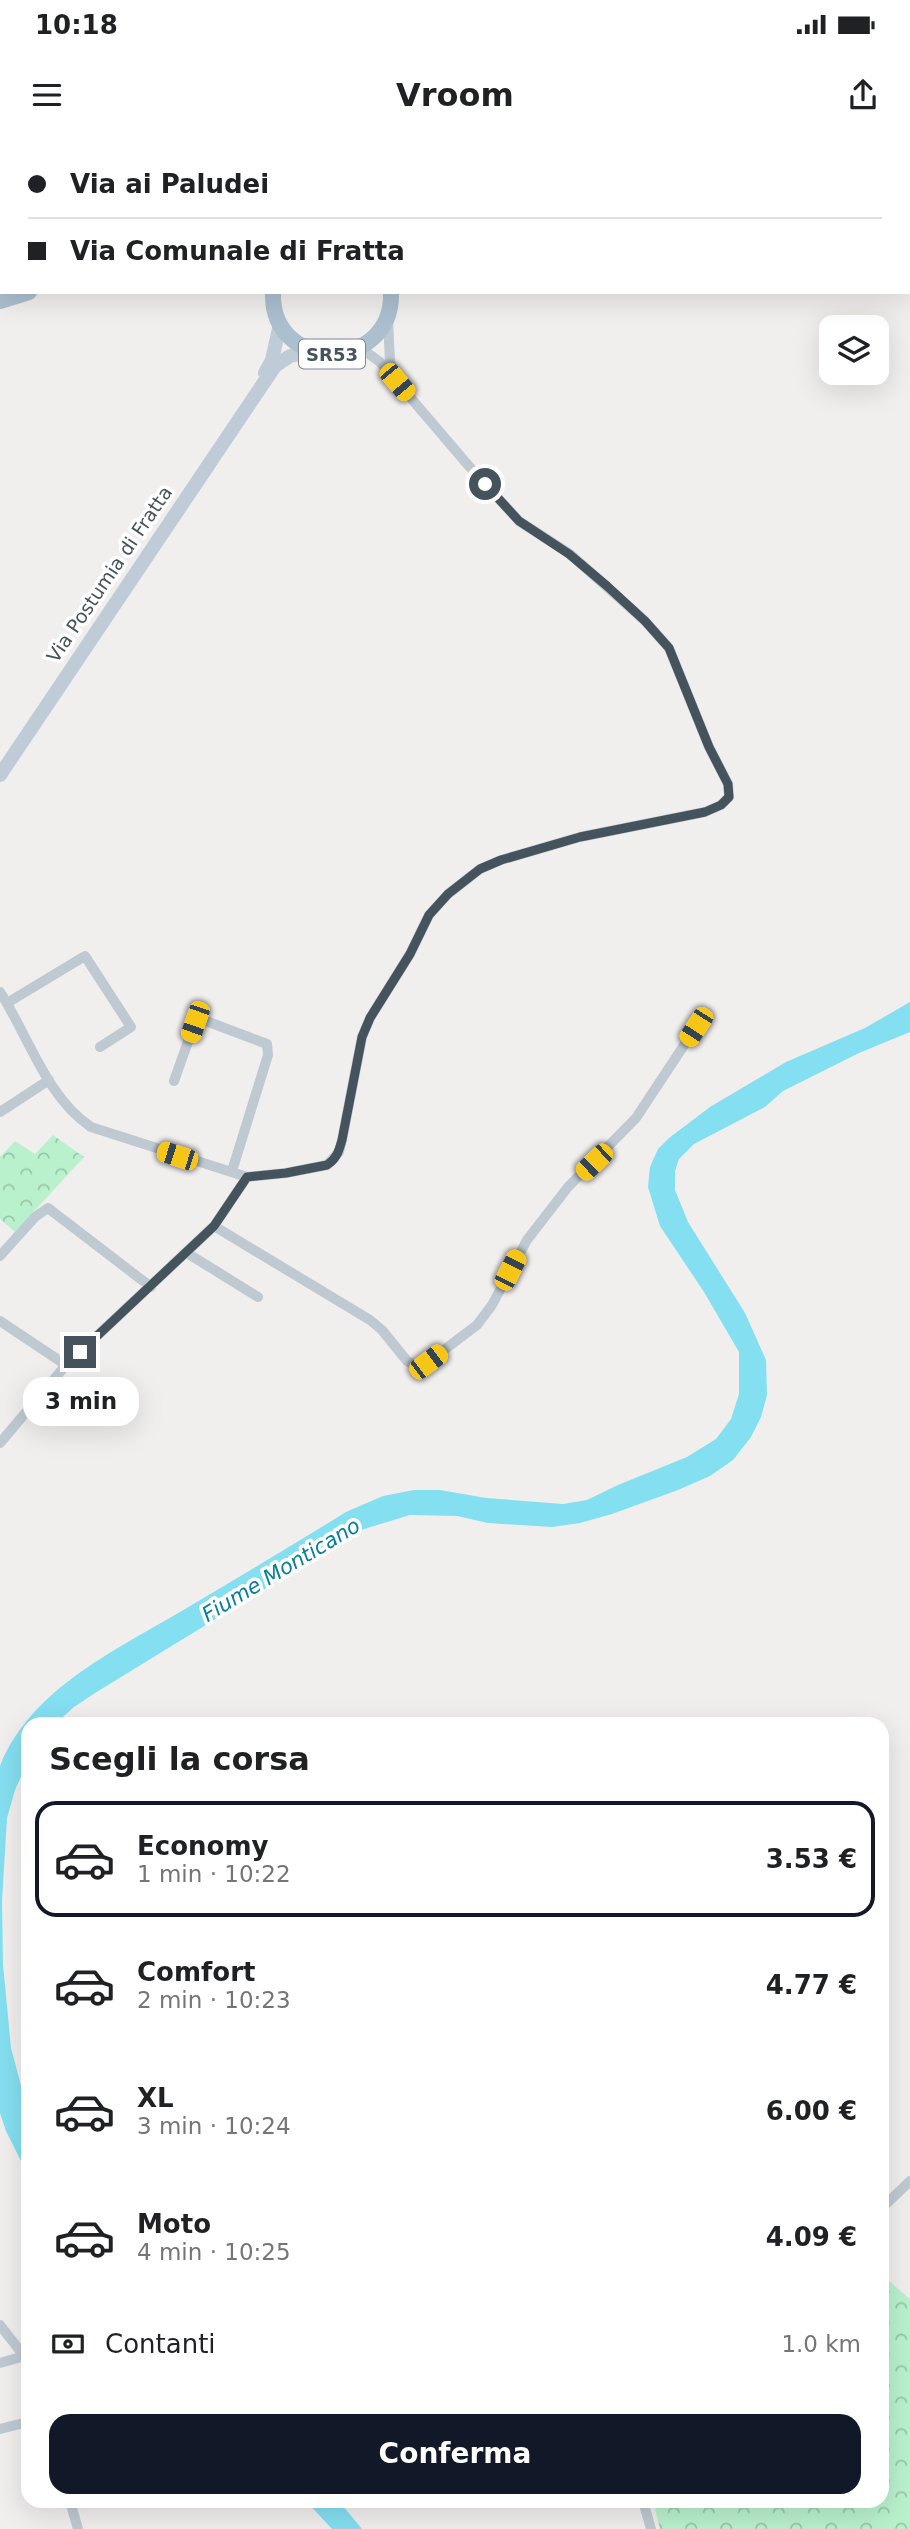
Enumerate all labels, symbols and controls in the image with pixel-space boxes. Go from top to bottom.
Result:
text: 10:18 [35,10,118,40]
icon: menu [28,76,66,114]
text: Vroom [396,76,514,114]
icon: share [844,76,882,114]
text: Via ai Paludei [70,169,269,199]
text: Via Comunale di Fratta [70,236,405,266]
map controls [819,315,889,385]
button: layers [819,315,889,385]
road number: SR53 [299,340,365,369]
car [376,359,419,405]
route start [469,468,501,500]
street label: Via Postumia di Fratta [42,482,176,666]
car [179,999,212,1045]
car [676,1004,717,1050]
car [154,1140,201,1172]
car [572,1140,617,1184]
car [492,1247,529,1293]
route end [64,1336,96,1368]
car [405,1341,452,1383]
callout: 3 min [22,1376,138,1426]
text: 3 min [45,1388,117,1414]
water label: Fiume Monticano [198,1513,364,1627]
text: Scegli la corsa [49,1740,310,1778]
icon: car [53,1828,116,1891]
text: Economy [137,1831,268,1861]
text: 3.53 € [766,1844,857,1874]
text: 1 min · 10:22 [137,1861,291,1887]
icon: car [53,1954,116,2017]
text: Comfort [137,1957,255,1987]
text: 4.77 € [766,1970,857,2000]
text: 2 min · 10:23 [137,1987,291,2013]
icon: car [53,2080,116,2143]
text: XL [137,2083,174,2113]
text: 6.00 € [766,2096,857,2126]
text: 3 min · 10:24 [137,2113,291,2139]
icon: car [53,2206,116,2269]
text: Moto [137,2209,211,2239]
text: 4.09 € [766,2222,857,2252]
text: 4 min · 10:25 [137,2239,291,2265]
icon: cash [49,2325,87,2363]
text: Contanti [105,2329,216,2359]
text: 1.0 km [781,2331,861,2357]
button: Conferma [49,2414,861,2494]

